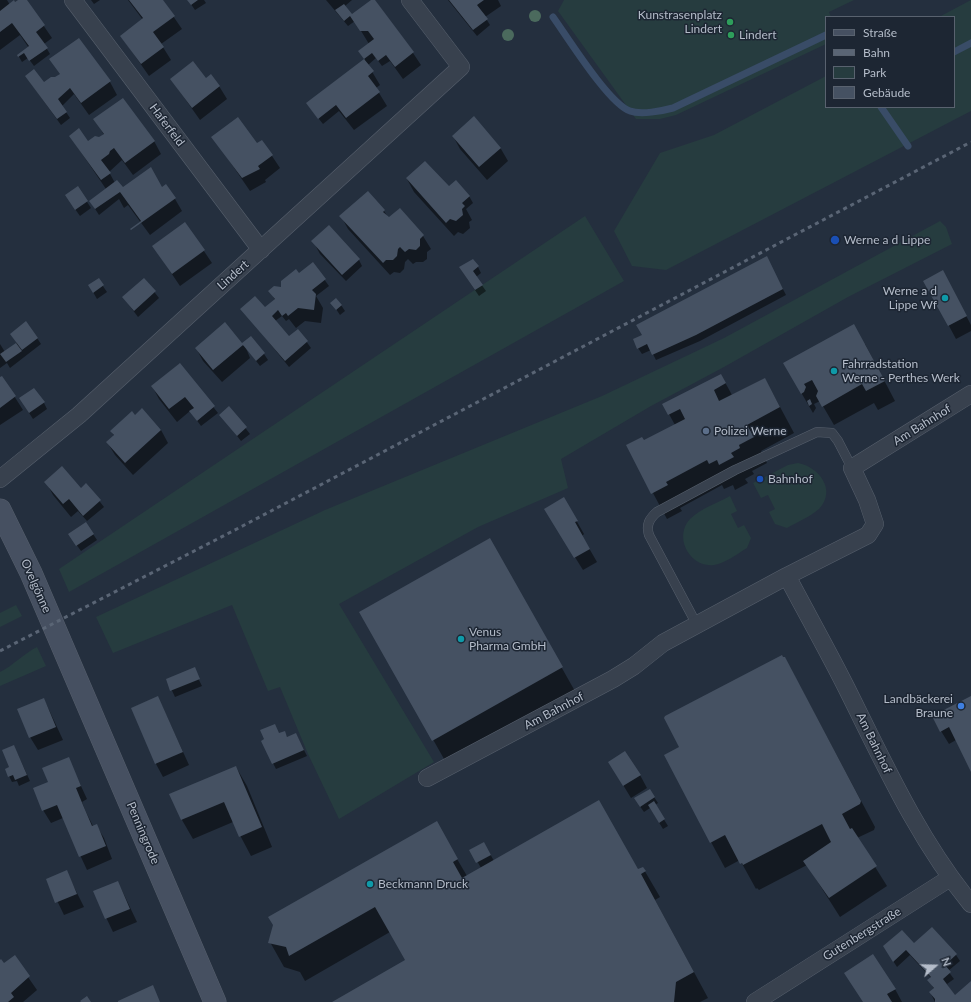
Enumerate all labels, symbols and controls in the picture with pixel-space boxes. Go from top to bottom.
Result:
place label: Kunstrasenplatz Lindert [638,8,722,36]
legend [825,16,955,108]
marker: Kunstrasenplatz Lindert [725,17,735,27]
text: Straße [863,25,897,40]
place label: Lindert [739,28,776,42]
marker: Lindert [726,30,736,40]
text: Bahn [863,45,890,60]
text: Park [863,65,886,80]
text: Gebäude [863,85,910,100]
street label: Haferfeld [146,101,188,149]
place label: Werne a d Lippe [844,233,930,247]
marker: Werne a d Lippe [829,234,841,246]
street label: Lindert [214,257,252,293]
place label: Werne a d Lippe Wf [883,284,937,312]
marker: Werne a d Lippe Wf [940,293,950,303]
place label: Fahrradstation Werne - Perthes Werk [842,357,960,385]
marker: Fahrradstation Werne - Perthes Werk [829,366,839,376]
street label: Am Bahnhof [890,402,954,448]
place label: Polizei Werne [714,424,786,438]
marker: Polizei Werne [701,426,711,436]
place label: Bahnhof [768,472,813,486]
marker: Bahnhof [755,474,765,484]
street label: Ovelgönne [18,557,54,615]
place label: Venus Pharma GmbH [469,625,546,653]
marker: Venus Pharma GmbH [456,634,466,644]
street label: Am Bahnhof [522,689,586,733]
place label: Landbäckerei Braune [884,692,953,720]
marker: Landbäckerei Braune [956,701,966,711]
street label: Am Bahnhof [853,710,895,776]
street label: Penningrode [123,800,163,866]
place label: Beckmann Druck [378,877,468,891]
marker: Beckmann Druck [365,879,375,889]
street label: Gutenbergstraße [820,904,904,964]
north arrow [915,946,955,986]
text: N [939,956,954,968]

